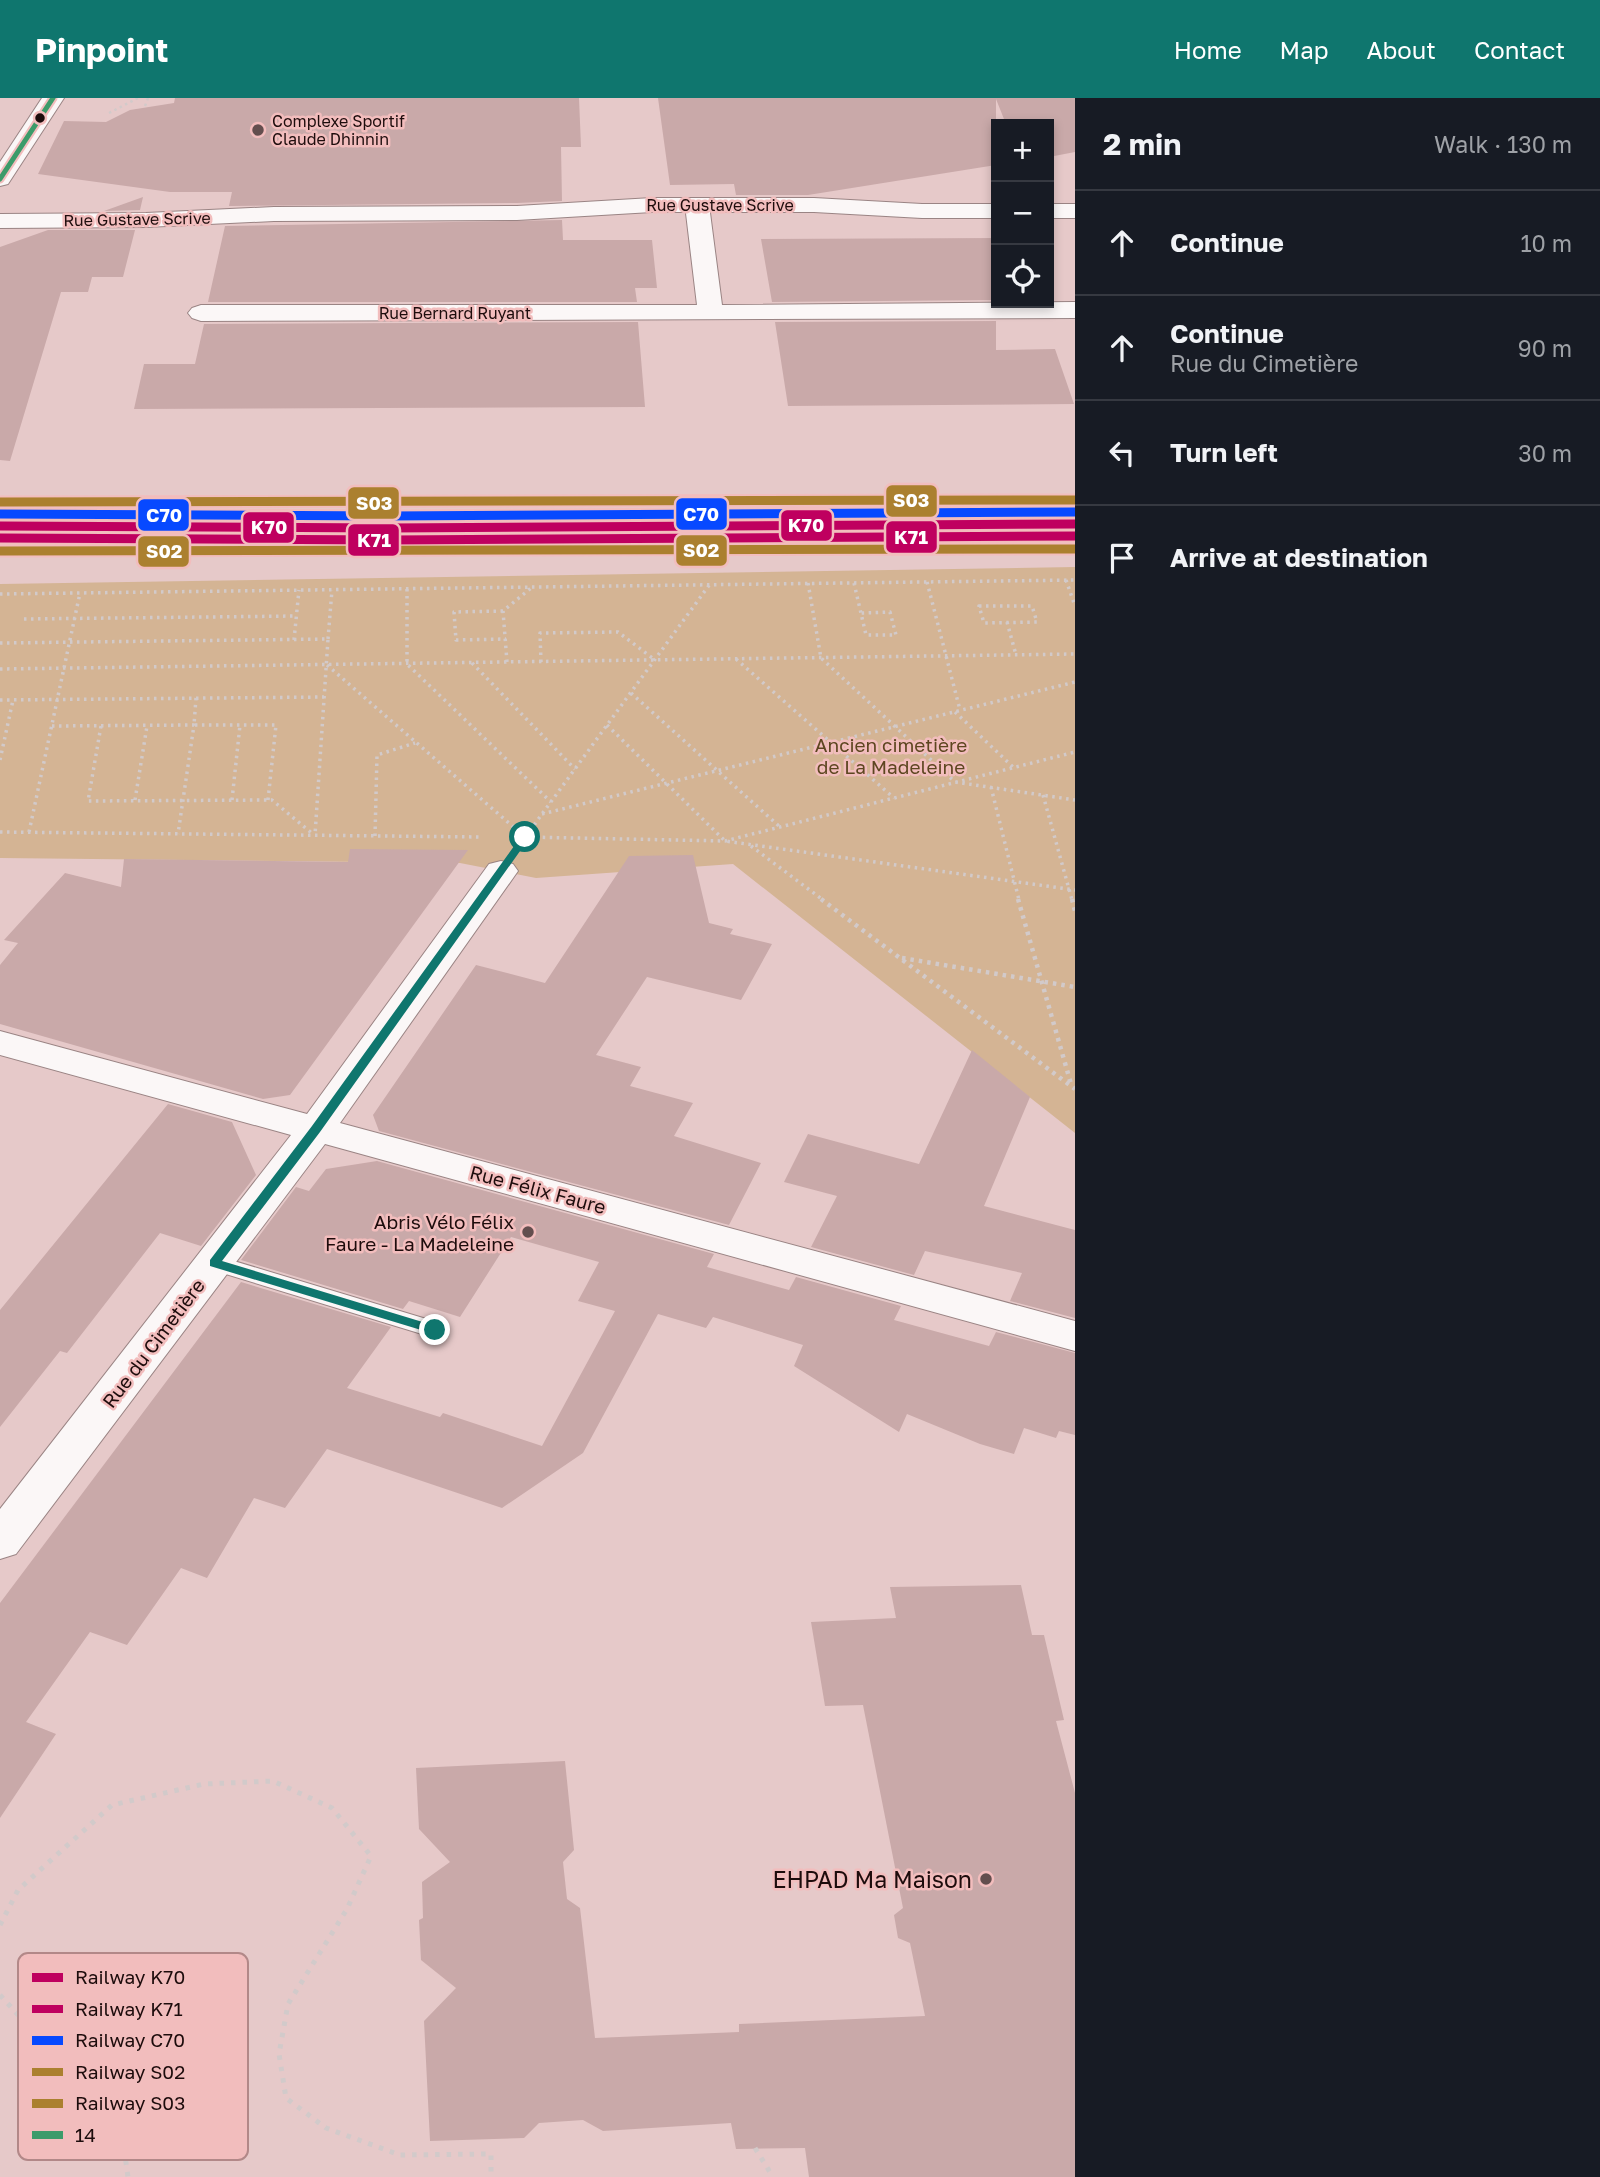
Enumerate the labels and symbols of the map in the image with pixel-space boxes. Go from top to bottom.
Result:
unlabelled marker [33,111,47,125]
place label: Complexe Sportif Claude Dhinnin [272,111,405,149]
marker: Complexe Sportif Claude Dhinnin [250,122,266,138]
street label: Rue Gustave Scrive [646,195,794,215]
street label: Rue Gustave Scrive [63,208,211,230]
street label: Rue Bernard Ruyant [379,303,531,323]
line badge: S03 [885,484,938,518]
line badge: S03 [347,486,400,520]
text: S03 [893,488,929,511]
text: S03 [356,491,392,514]
line badge: C70 [675,497,728,531]
line badge: C70 [137,498,190,532]
text: C70 [683,502,719,525]
text: C70 [146,503,182,526]
line badge: K70 [780,509,833,542]
line badge: K70 [242,511,295,544]
text: K70 [788,513,824,536]
text: K70 [251,515,287,538]
line badge: K71 [885,520,938,554]
line badge: K71 [347,523,400,557]
text: K71 [894,525,928,548]
text: K71 [357,528,391,551]
line badge: S02 [675,534,728,567]
line badge: S02 [137,535,190,568]
text: S02 [683,538,719,561]
text: S02 [146,539,182,562]
park label: Ancien cimetière de La Madeleine [815,733,967,778]
route start [509,821,540,852]
street label: Rue Félix Faure [468,1160,608,1218]
place label: Abris Vélo Félix Faure - La Madeleine [325,1210,514,1255]
marker: Abris Vélo Félix Faure - La Madeleine [520,1224,536,1240]
street label: Rue du Cimetière [97,1274,209,1412]
route end [419,1314,450,1345]
place label: EHPAD Ma Maison [772,1865,972,1893]
marker: EHPAD Ma Maison [978,1871,994,1887]
legend [18,1953,248,2160]
text: Railway K70 [75,1965,185,1988]
text: Railway K71 [75,1997,183,2020]
text: Railway C70 [75,2028,185,2051]
text: Railway S02 [75,2060,185,2083]
text: Railway S03 [75,2091,185,2114]
text: 14 [75,2123,96,2146]

